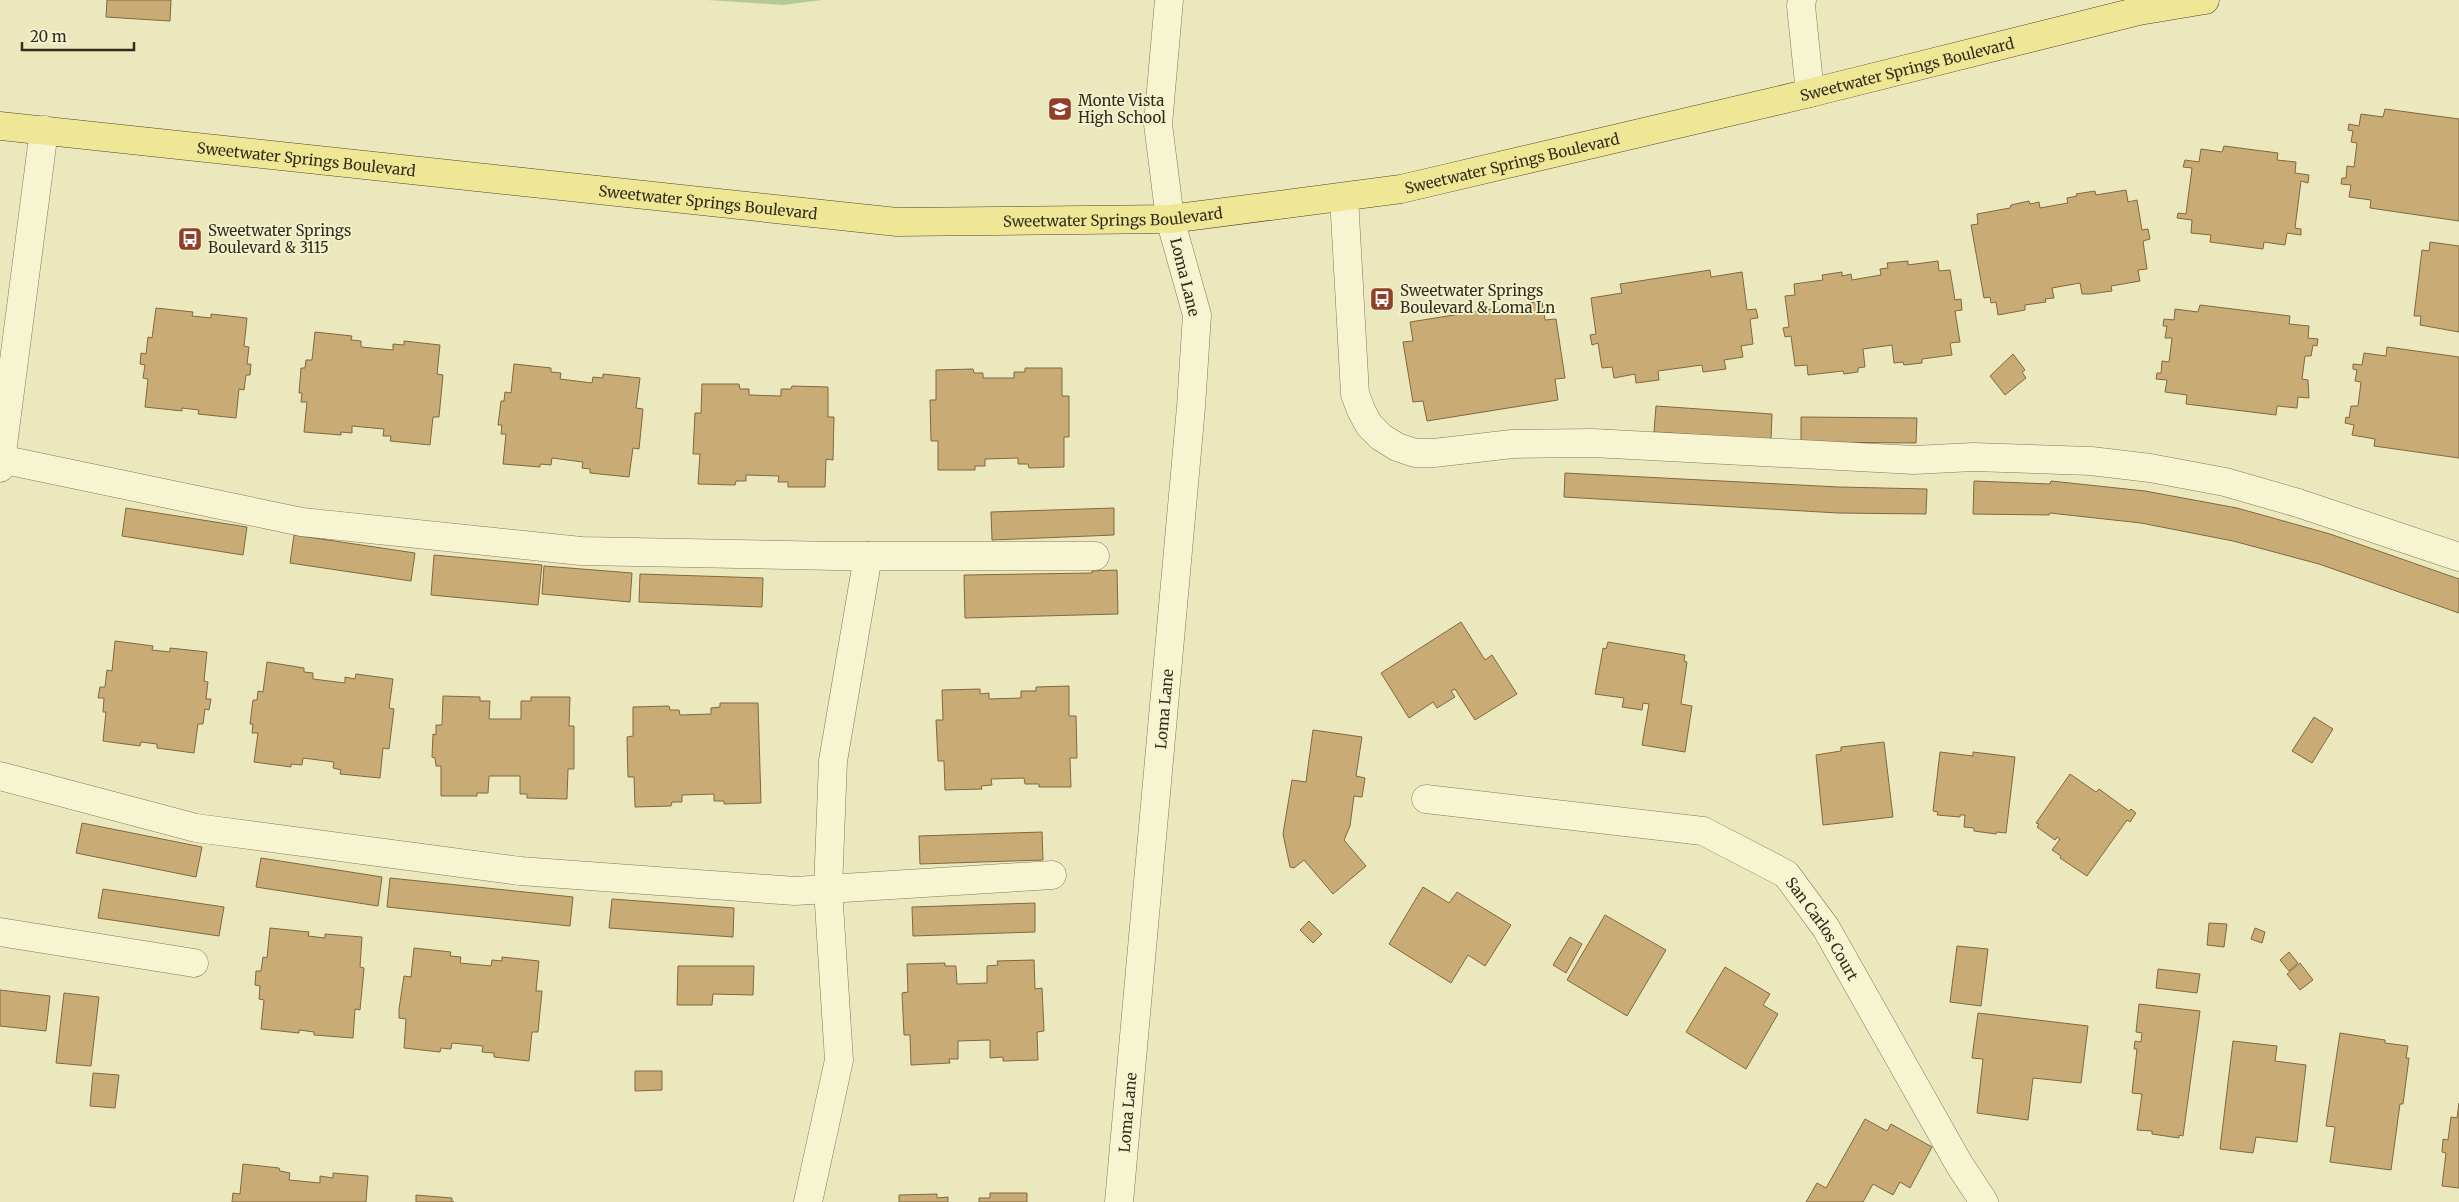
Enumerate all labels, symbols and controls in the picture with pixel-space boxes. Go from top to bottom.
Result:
scale bar [22,20,135,52]
text: 20 m [30,27,67,46]
street label: Sweetwater Springs Boulevard [1798,33,2016,105]
place label: Monte Vista High School [1078,91,1166,127]
school or university icon: Monte Vista High School [1047,96,1073,122]
street label: Sweetwater Springs Boulevard [1403,129,1621,197]
street label: Sweetwater Springs Boulevard [196,138,417,180]
street label: Sweetwater Springs Boulevard [598,181,818,223]
street label: Sweetwater Springs Boulevard [1003,203,1224,230]
place label: Sweetwater Springs Boulevard & 3115 [208,221,351,257]
bus stop icon: Sweetwater Springs Boulevard & 3115 [177,226,203,252]
street label: Loma Lane [1166,236,1204,318]
place label: Sweetwater Springs Boulevard & Loma Ln [1400,281,1555,317]
bus stop icon: Sweetwater Springs Boulevard & Loma Ln [1369,286,1395,312]
street label: Loma Lane [1151,668,1177,750]
street label: San Carlos Court [1782,873,1863,984]
street label: Loma Lane [1114,1071,1140,1153]

